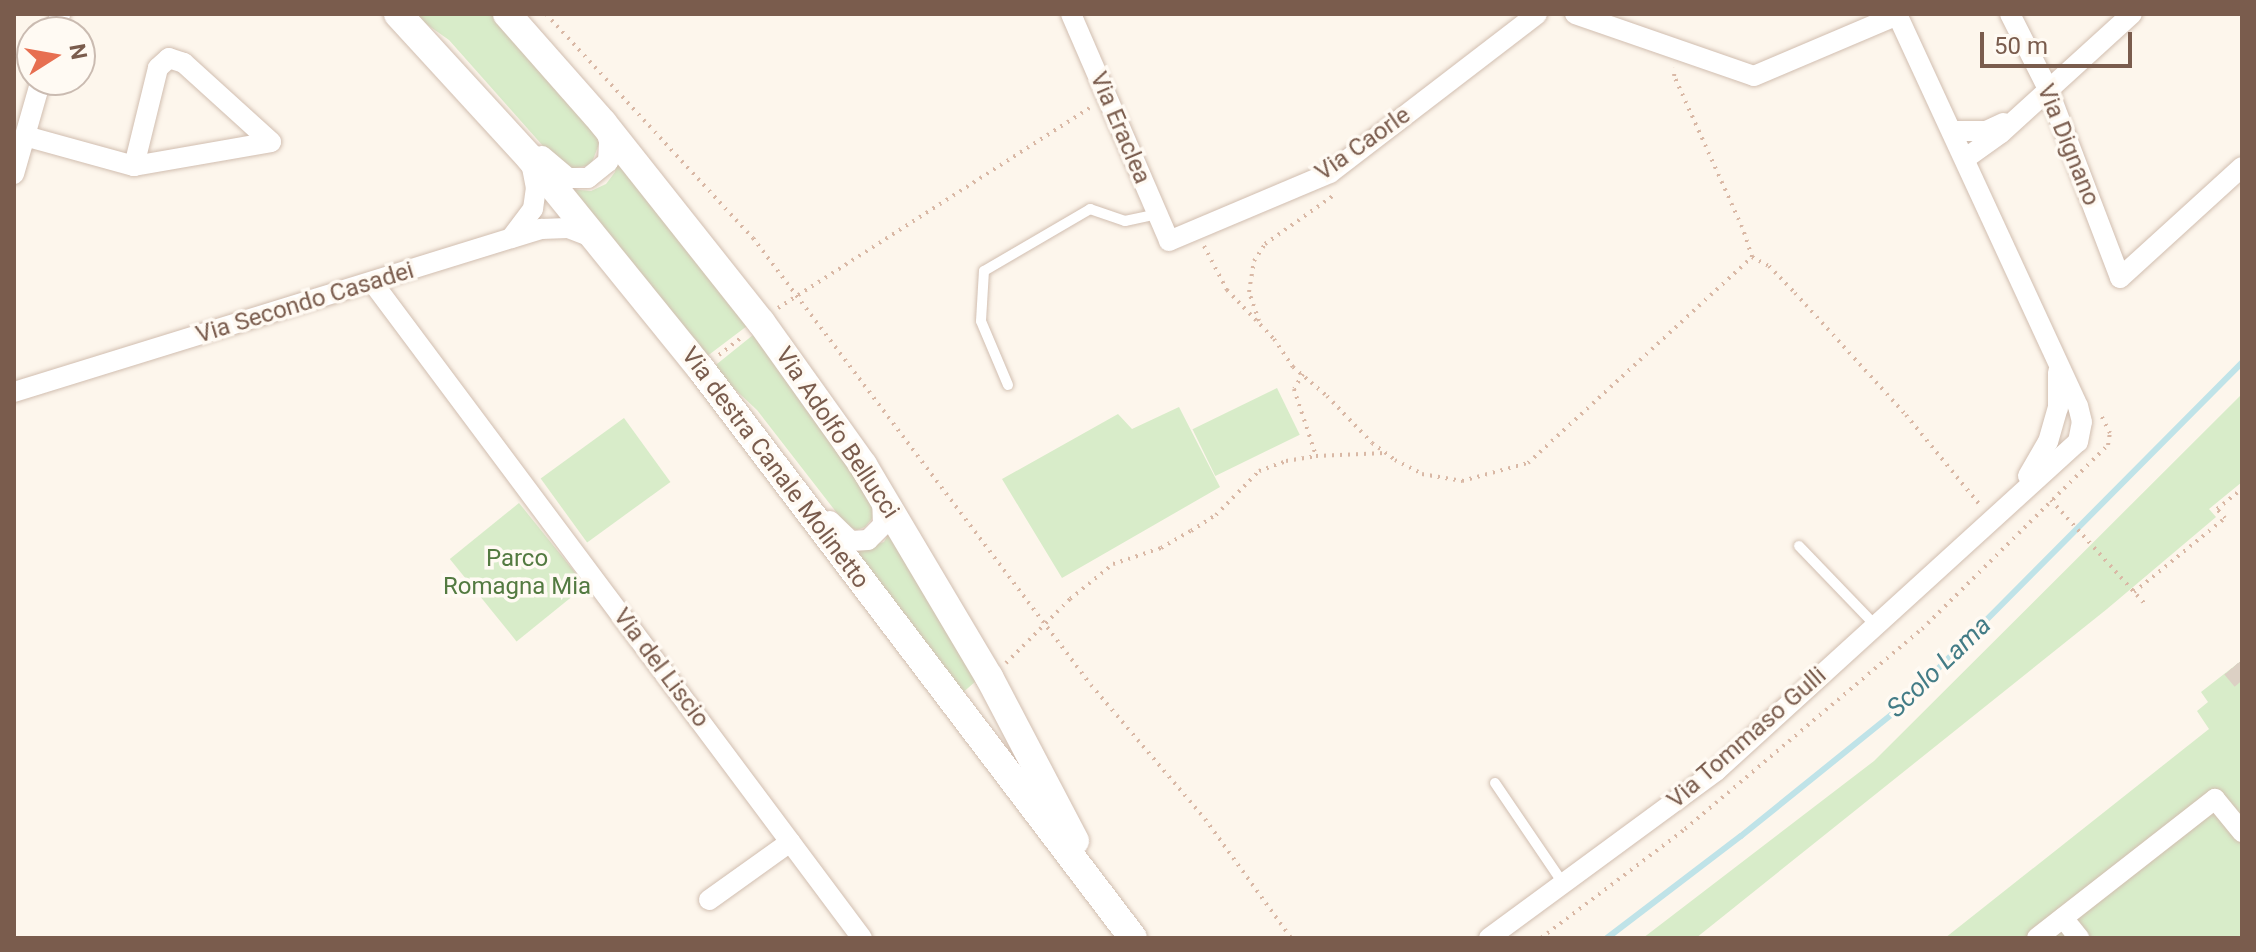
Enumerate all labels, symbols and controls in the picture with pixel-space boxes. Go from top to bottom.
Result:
north arrow [16,16,96,96]
scale bar [1984,16,2136,66]
text: 50 m [1994,32,2048,60]
text: N [64,42,92,62]
street label: Via Eraclea [1084,68,1156,188]
street label: Via Dignano [2031,80,2105,210]
street label: Via Caorle [1310,101,1416,187]
street label: Via Secondo Casadei [193,256,417,350]
street label: Via destra Canale Molinetto [675,342,875,594]
street label: Via Adolfo Bellucci [769,342,905,524]
park label: Parco Romagna Mia [443,545,591,601]
street label: Via del Liscio [607,603,715,733]
water label: Scolo Lama [1880,610,1998,724]
street label: Via Tommaso Gulli [1662,661,1832,815]

